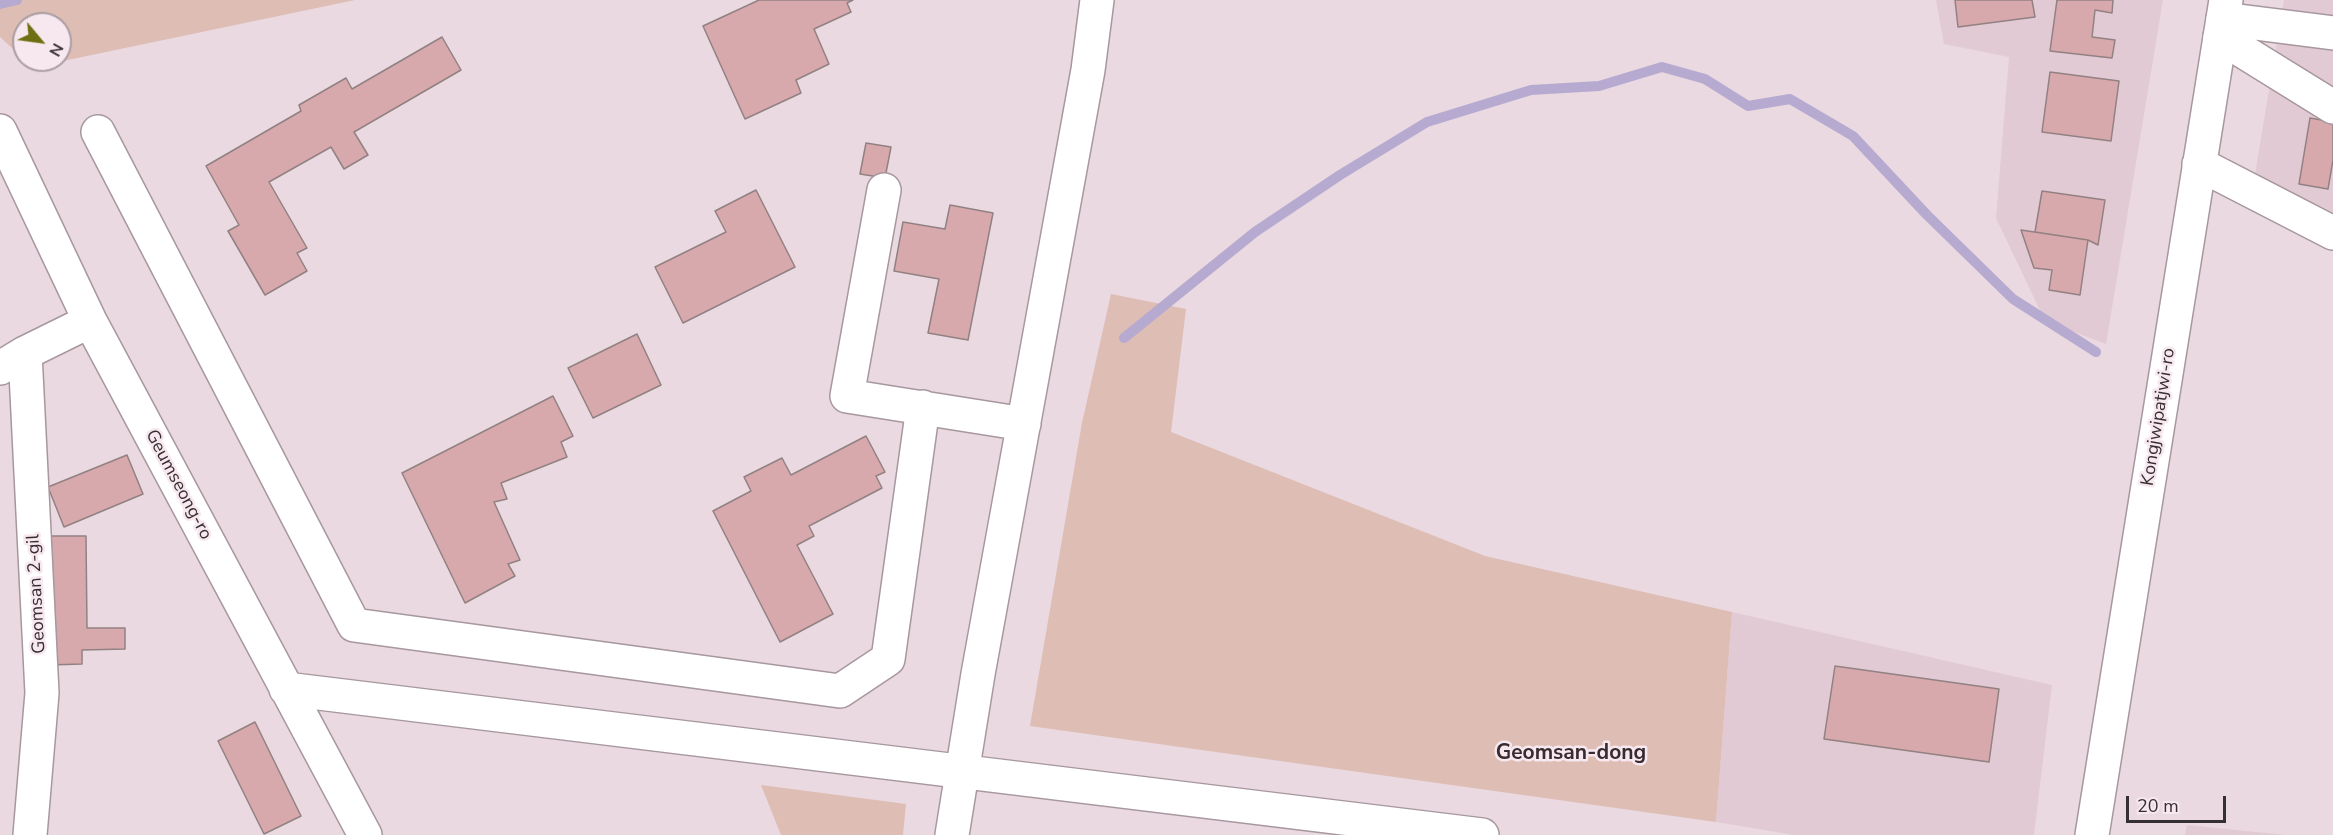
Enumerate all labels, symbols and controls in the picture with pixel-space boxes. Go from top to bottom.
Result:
north arrow [12,12,72,72]
text: N [43,39,69,60]
street label: Kongjwipatjwi-ro [2137,347,2181,487]
street label: Geumseong-ro [140,426,216,544]
street label: Geomsan 2-gil [23,534,51,654]
district label: Geomsan-dong [1496,741,1646,767]
scale bar [2129,784,2230,822]
text: 20 m [2137,794,2179,818]

